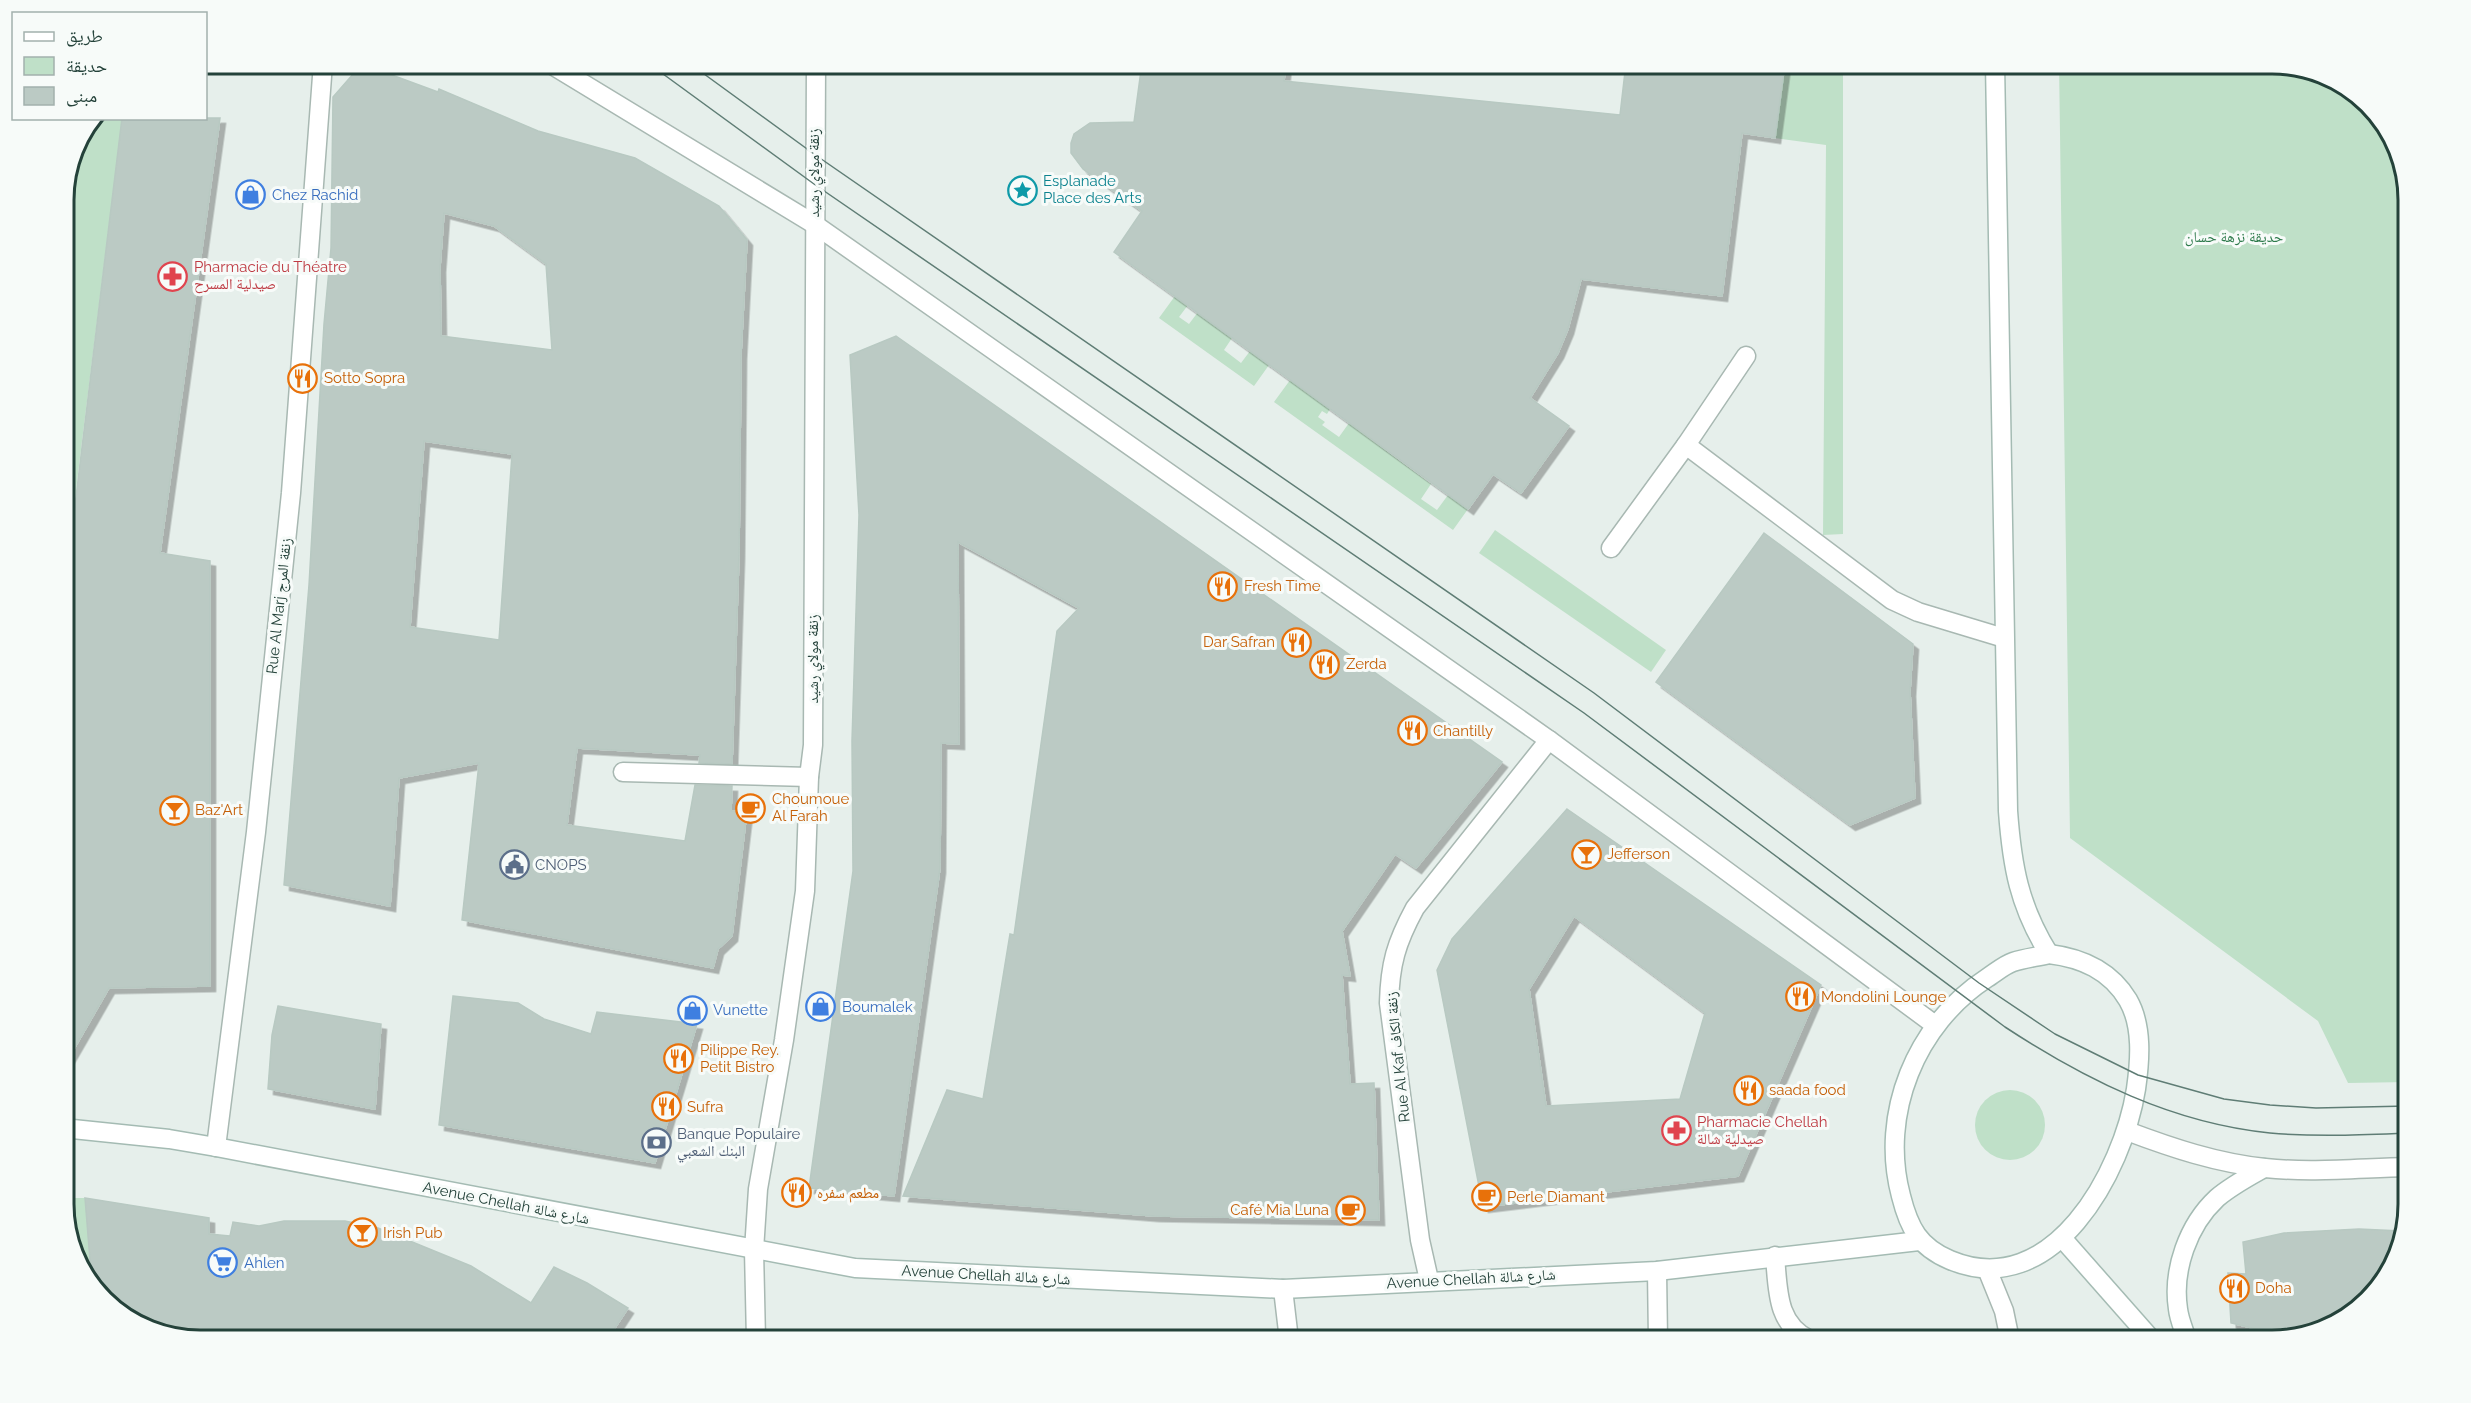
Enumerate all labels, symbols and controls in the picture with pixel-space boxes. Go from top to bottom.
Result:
legend [12,12,207,120]
text: طريق [66,25,103,47]
text: حديقة [66,55,107,76]
text: مبنى [66,85,97,107]
street label: زنقة مولاي رشيد [805,128,826,218]
place label: Esplanade Place des Arts [1043,172,1142,207]
place icon: Esplanade Place des Arts [1006,174,1038,206]
shop icon: Chez Rachid [235,179,267,211]
place label: Chez Rachid [272,186,358,204]
park label: حديقة نزهة حسان [2185,228,2284,247]
place label: Pharmacie du Théatre صيدلية المسرح [194,258,347,294]
pharmacy icon: Pharmacie du Théatre صيدلية المسرح [157,260,189,292]
restaurant icon: Sotto Sopra [287,362,319,394]
place label: Sotto Sopra [324,369,405,387]
street label: Rue Al Marj زنقة المرج [263,537,296,675]
restaurant icon: Fresh Time [1207,570,1239,602]
place label: Fresh Time [1244,577,1321,595]
street label: زنقة مولاي رشيد [804,614,825,704]
restaurant icon: Dar Safran [1280,626,1312,658]
place label: Dar Safran [1203,633,1275,651]
restaurant icon: Zerda [1309,648,1341,680]
place label: Zerda [1346,655,1387,673]
restaurant icon: Chantilly [1396,715,1428,747]
place label: Chantilly [1433,722,1493,740]
place label: Choumoue Al Farah [772,790,849,825]
cafe icon: Choumoue Al Farah [735,792,767,824]
bar icon: Baz'Art [158,794,190,826]
place label: Baz'Art [195,801,243,819]
bar icon: Jefferson [1570,838,1602,870]
place label: Jefferson [1607,845,1670,863]
public building icon: CNOPS [498,849,530,881]
place label: CNOPS [535,856,587,874]
restaurant icon: Mondolini Lounge [1784,981,1816,1013]
place label: Mondolini Lounge [1821,988,1947,1006]
shop icon: Boumalek [805,991,837,1023]
street label: Rue Al Kaf زنقة الكاف [1382,991,1414,1123]
shop icon: Vunette [676,994,708,1026]
place label: Boumalek [842,998,913,1016]
place label: Vunette [713,1001,768,1019]
place label: Pilippe Rey. Petit Bistro [700,1041,779,1076]
restaurant icon: Pilippe Rey. Petit Bistro [663,1043,695,1075]
restaurant icon: saada food [1732,1074,1764,1106]
place label: saada food [1769,1081,1846,1099]
restaurant icon: Sufra [650,1091,682,1123]
place label: Sufra [687,1098,723,1116]
place label: Pharmacie Chellah صيدلية شالة [1697,1113,1828,1148]
pharmacy icon: Pharmacie Chellah صيدلية شالة [1660,1115,1692,1147]
place label: Banque Populaire البنك الشعبي [677,1125,801,1163]
bank icon: Banque Populaire البنك الشعبي [640,1127,672,1159]
restaurant icon: مطعم سفره [780,1177,812,1209]
street label: Avenue Chellah شارع شالة [421,1178,591,1229]
cafe icon: Perle Diamant [1470,1181,1502,1213]
place label: مطعم سفره [817,1184,879,1203]
place label: Perle Diamant [1507,1188,1605,1206]
cafe icon: Café Mia Luna [1334,1194,1366,1226]
place label: Café Mia Luna [1230,1201,1329,1219]
bar icon: Irish Pub [346,1217,378,1249]
place label: Irish Pub [383,1224,443,1242]
supermarket icon: Ahlen [207,1247,239,1279]
place label: Ahlen [244,1254,285,1272]
street label: Avenue Chellah شارع شالة [901,1262,1071,1289]
street label: Avenue Chellah شارع شالة [1386,1266,1556,1293]
restaurant icon: Doha [2218,1272,2250,1304]
place label: Doha [2255,1279,2292,1297]

